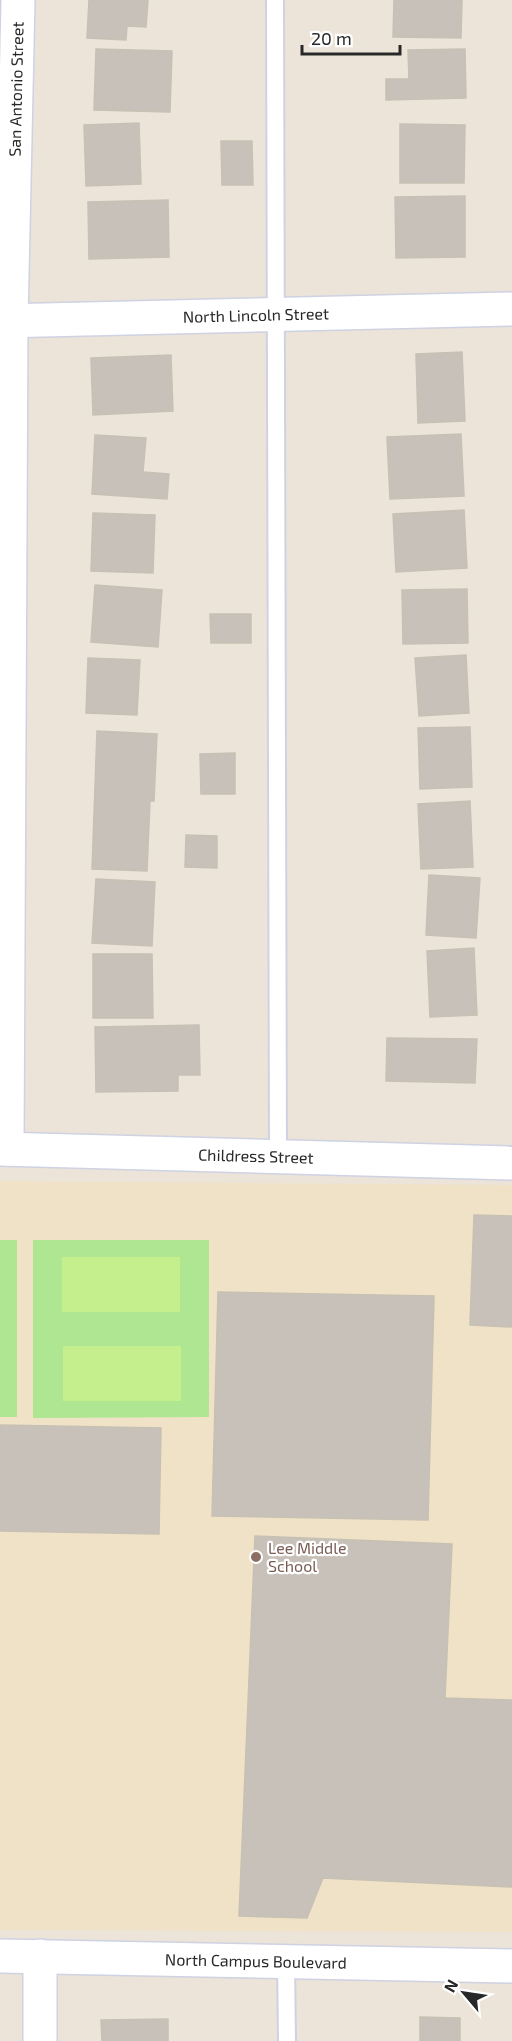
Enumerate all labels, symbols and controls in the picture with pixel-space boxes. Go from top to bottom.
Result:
scale bar [302,18,400,56]
street label: San Antonio Street [5,21,27,157]
text: 20 m [311,27,352,49]
street label: North Lincoln Street [183,303,329,326]
street label: Childress Street [198,1144,314,1167]
place label: Lee Middle School [268,1538,347,1575]
marker: Lee Middle School [249,1550,263,1564]
street label: North Campus Boulevard [165,1949,347,1972]
north arrow [434,1963,494,2023]
text: N [439,1976,462,1995]

